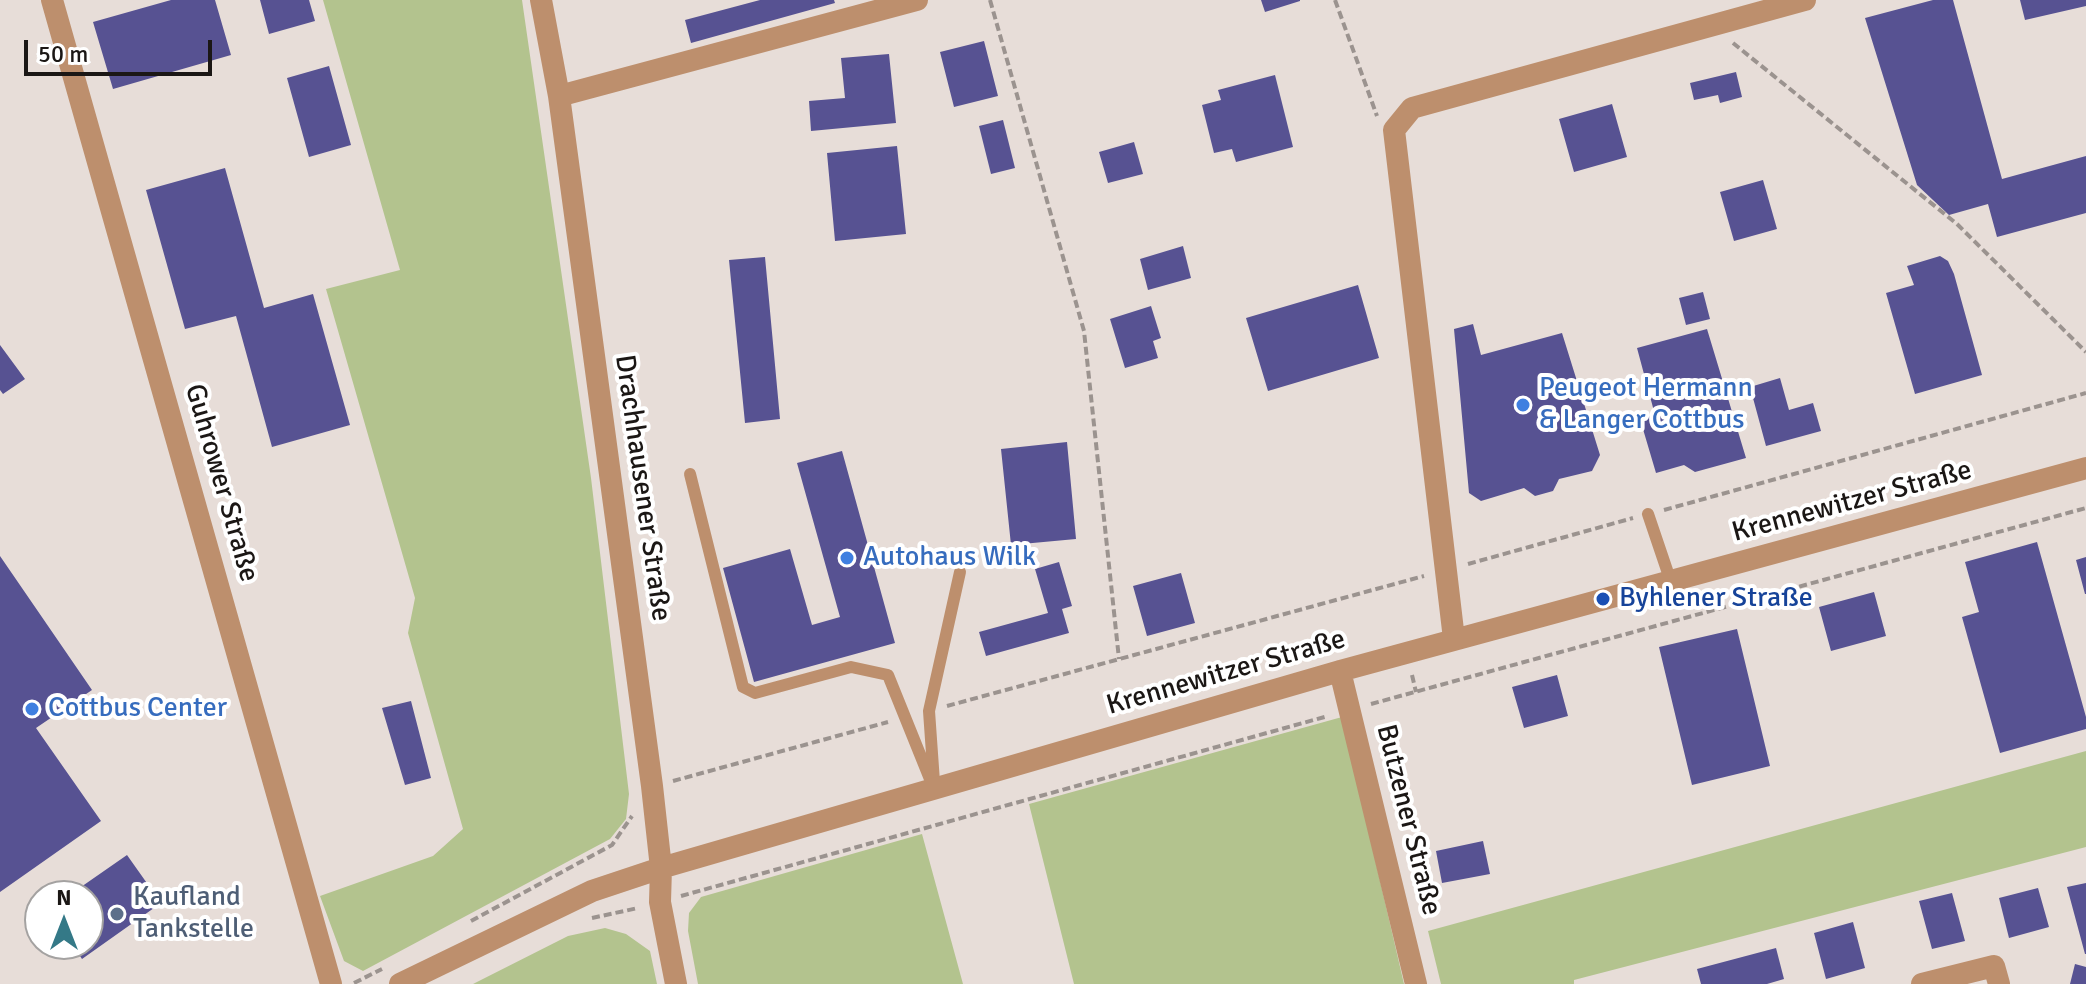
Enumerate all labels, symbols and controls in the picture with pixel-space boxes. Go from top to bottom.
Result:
scale bar [28,24,216,74]
text: 50 m [38,39,88,69]
street label: Drachhausener Straße [607,353,677,623]
place label: Peugeot Hermann & Langer Cottbus [1539,372,1753,438]
street label: Guhrower Straße [177,380,265,586]
marker: Peugeot Hermann & Langer Cottbus [1514,396,1532,414]
street label: Krennewitzer Straße [1728,454,1976,550]
place label: Autohaus Wilk [863,541,1036,575]
marker: Autohaus Wilk [838,549,856,567]
place label: Byhlener Straße [1619,582,1813,616]
marker: Byhlener Straße [1594,590,1612,608]
street label: Krennewitzer Straße [1103,623,1349,723]
place label: Cottbus Center [48,692,227,726]
marker: Cottbus Center [23,700,41,718]
street label: Butzener Straße [1368,721,1448,919]
north arrow [24,880,104,960]
place label: Kaufland Tankstelle [133,881,254,947]
text: N [56,884,72,911]
marker: Kaufland Tankstelle [108,905,126,923]

